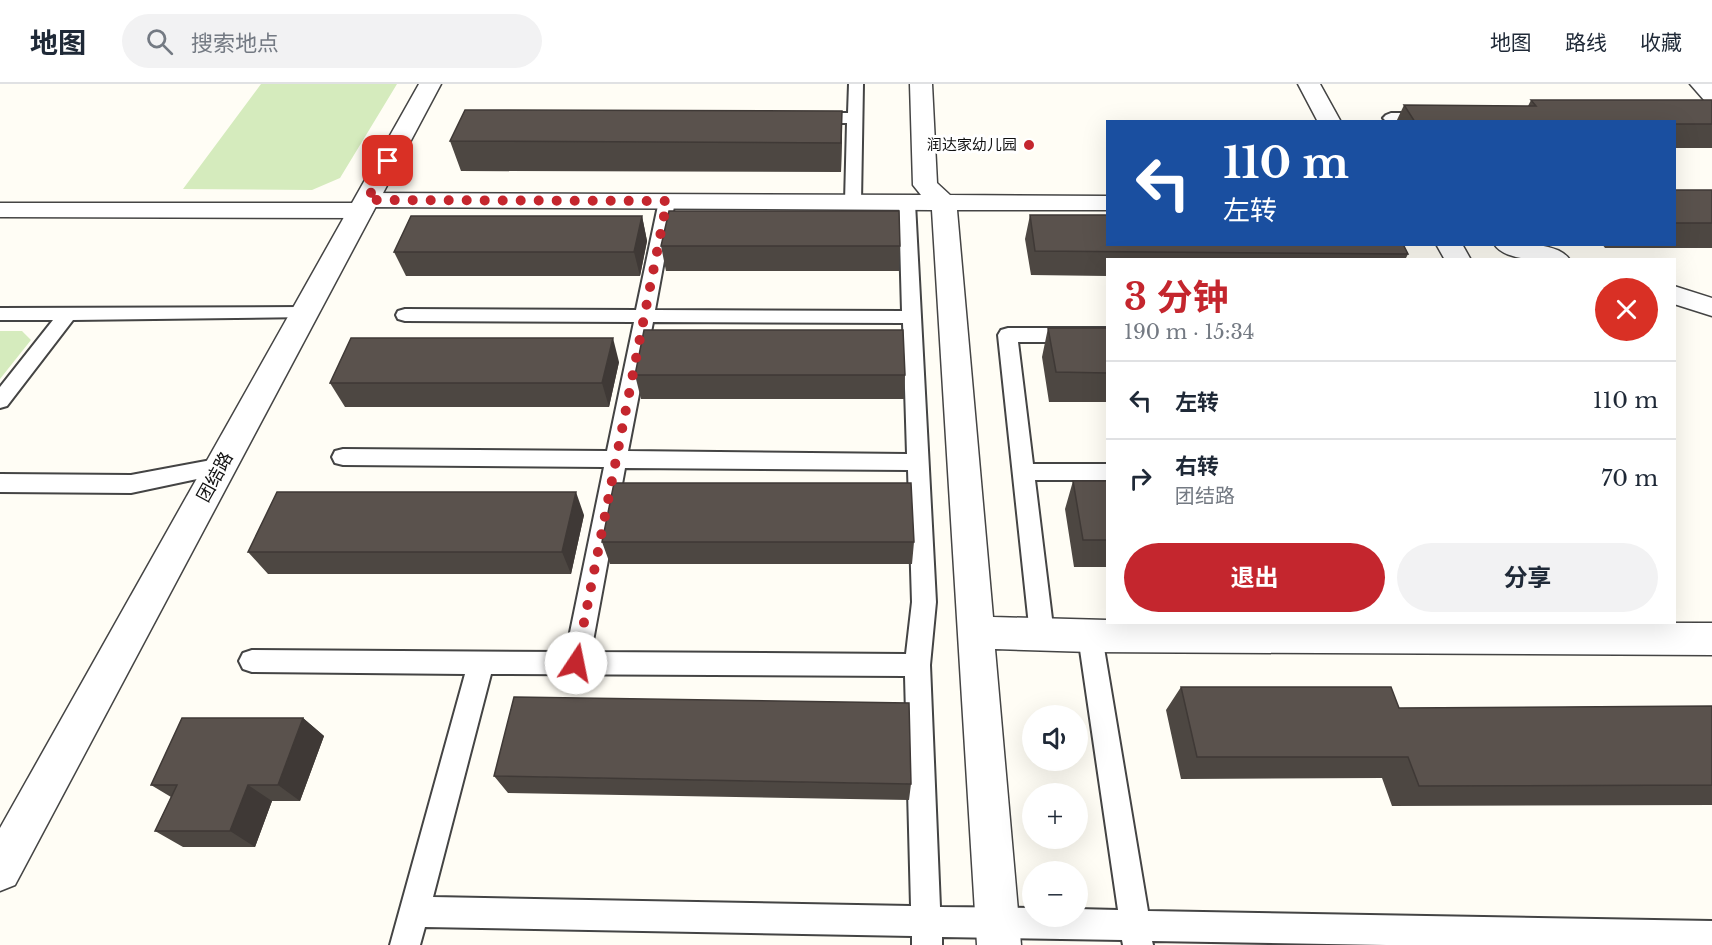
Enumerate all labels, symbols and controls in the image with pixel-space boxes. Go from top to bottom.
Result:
search box [122,14,542,68]
icon: search [143,25,176,58]
text: 地图 [30,26,86,61]
text: 搜索地点 [191,30,279,57]
text: 地图 [1490,30,1532,56]
text: 路线 [1565,30,1607,56]
text: 收藏 [1640,30,1682,56]
pin [362,135,413,186]
place label: 润达家幼儿园 [927,135,1017,154]
text: 110 m [1223,137,1349,189]
marker: 润达家幼儿园 [1022,138,1036,152]
icon: arrive [371,144,404,177]
icon: left [1124,144,1202,222]
text: 左转 [1223,194,1277,227]
text: 3 分钟 [1124,275,1229,320]
button: close [1595,278,1658,341]
text: 190 m · 15:34 [1124,320,1254,344]
icon: left [1124,384,1157,417]
text: 110 m [1593,387,1658,414]
text: 左转 [1175,389,1219,416]
street label: 团结路 [192,448,238,506]
text: 右转 [1175,453,1219,480]
icon: right [1124,462,1157,495]
text: 70 m [1601,465,1658,492]
text: 团结路 [1175,484,1235,508]
button: 退出 [1124,543,1385,612]
button: 分享 [1397,543,1658,612]
position arrow [544,631,608,695]
map controls [1022,705,1088,927]
button: sound [1022,705,1088,771]
button: + [1022,783,1088,849]
button: − [1022,861,1088,927]

